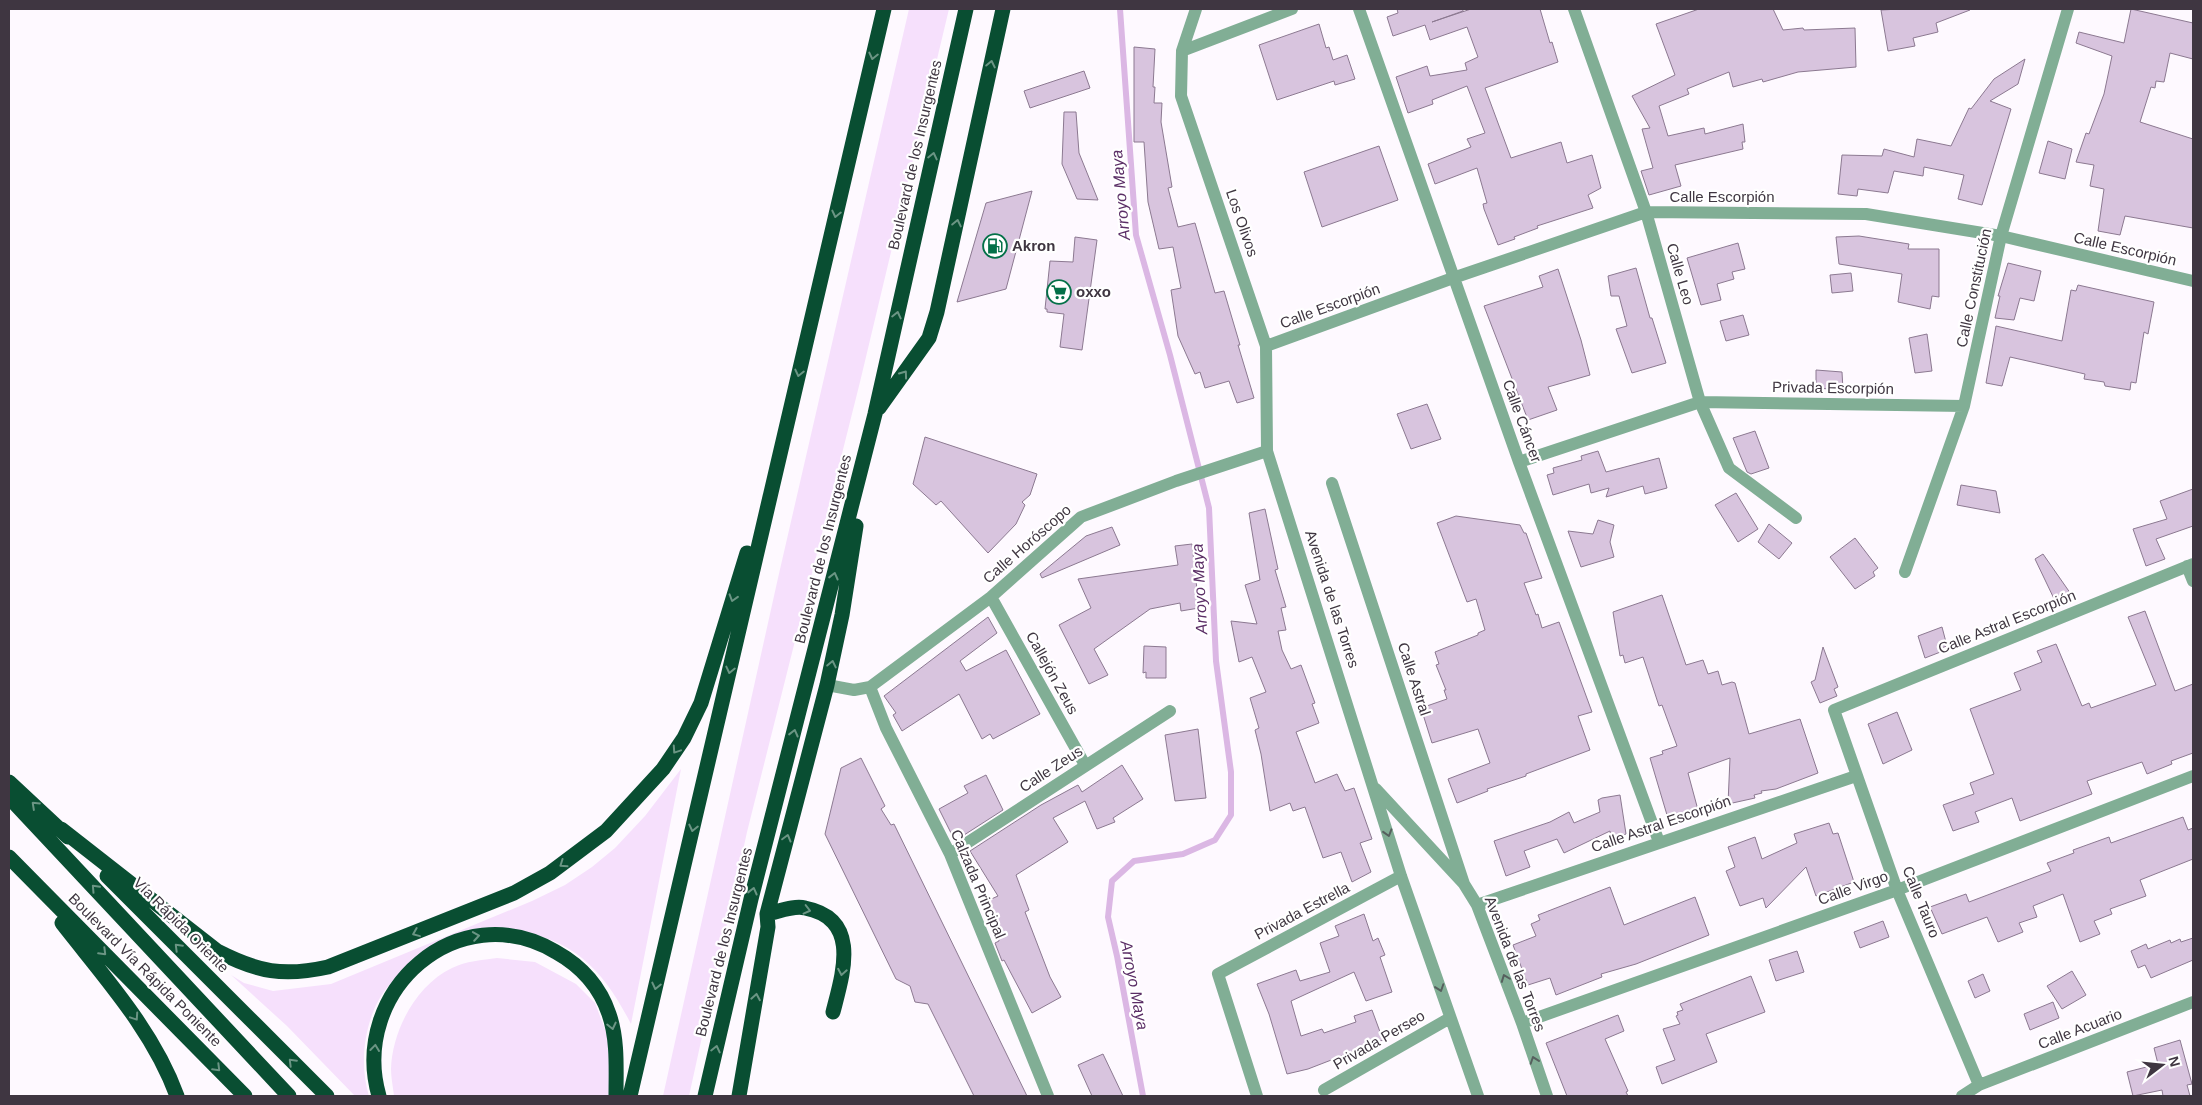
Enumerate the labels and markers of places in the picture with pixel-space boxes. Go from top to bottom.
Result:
fuel station icon: Akron [982,233,1008,259]
place label: Akron [1012,237,1055,254]
supermarket icon: oxxo [1046,279,1072,305]
place label: oxxo [1076,283,1111,300]

